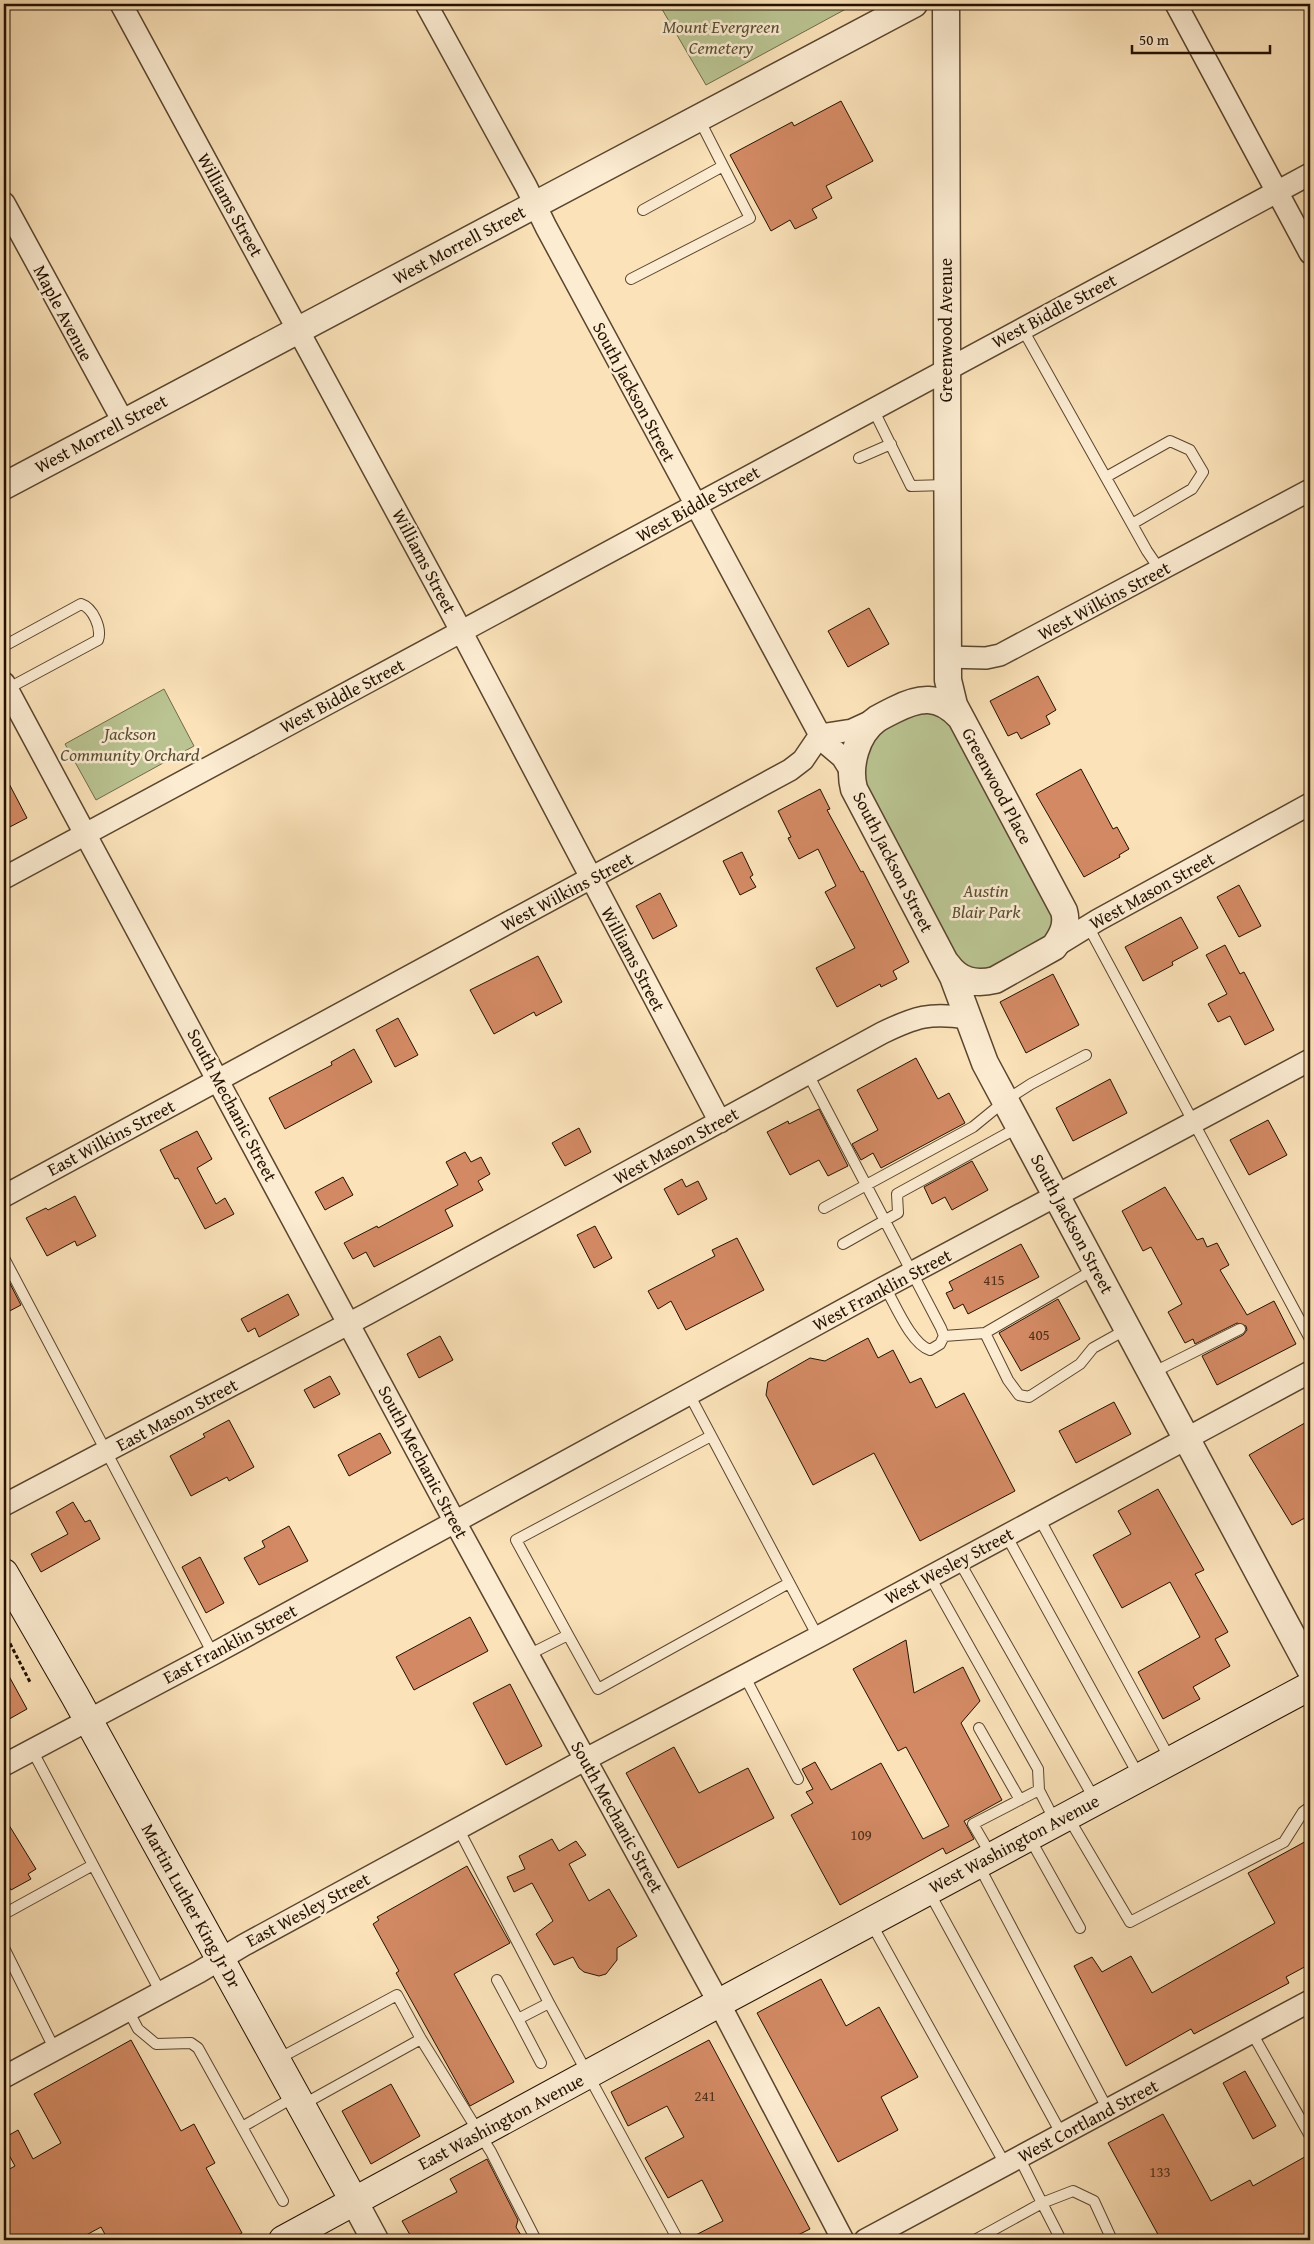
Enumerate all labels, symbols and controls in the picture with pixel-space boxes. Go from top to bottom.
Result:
park label: Mount Evergreen Cemetery [662,13,780,61]
scale bar [1132,22,1269,54]
text: 50 m [1139,29,1170,50]
street label: Williams Street [191,148,271,262]
street label: West Morrell Street [387,198,531,291]
street label: Greenwood Avenue [932,258,959,402]
street label: Maple Avenue [27,260,100,366]
street label: West Biddle Street [987,266,1122,355]
street label: South Jackson Street [586,317,683,467]
street label: West Morrell Street [29,387,173,480]
street label: West Biddle Street [631,458,765,549]
street label: Williams Street [385,503,464,619]
street label: West Wilkins Street [1033,554,1176,647]
street label: West Biddle Street [275,651,410,740]
park label: Jackson Community Orchard [60,720,200,768]
street label: Greenwood Place [955,723,1040,849]
street label: South Jackson Street [846,787,941,938]
street label: West Wilkins Street [496,845,639,938]
street label: West Mason Street [1084,845,1220,936]
park label: Austin Blair Park [951,877,1021,925]
street label: Williams Street [594,901,673,1017]
street label: South Mechanic Street [181,1023,285,1187]
street label: East Wilkins Street [42,1092,180,1183]
street label: West Mason Street [608,1100,744,1191]
street label: South Jackson Street [1024,1149,1121,1299]
street label: West Franklin Street [807,1241,957,1338]
house number: 415 [983,1269,1005,1290]
house number: 405 [1028,1324,1050,1345]
street label: East Mason Street [111,1371,243,1458]
street label: South Mechanic Street [372,1380,476,1544]
street label: West Wesley Street [879,1520,1019,1611]
street label: East Franklin Street [158,1596,302,1690]
street label: South Mechanic Street [564,1736,671,1898]
street label: West Washington Avenue [924,1787,1104,1900]
street label: Martin Luther King Jr Dr [135,1818,248,1994]
house number: 109 [850,1824,872,1845]
street label: East Wesley Street [241,1865,375,1954]
street label: East Washington Avenue [413,2066,589,2177]
street label: West Cortland Street [1013,2072,1164,2169]
house number: 241 [694,2085,716,2106]
house number: 133 [1149,2161,1171,2182]

